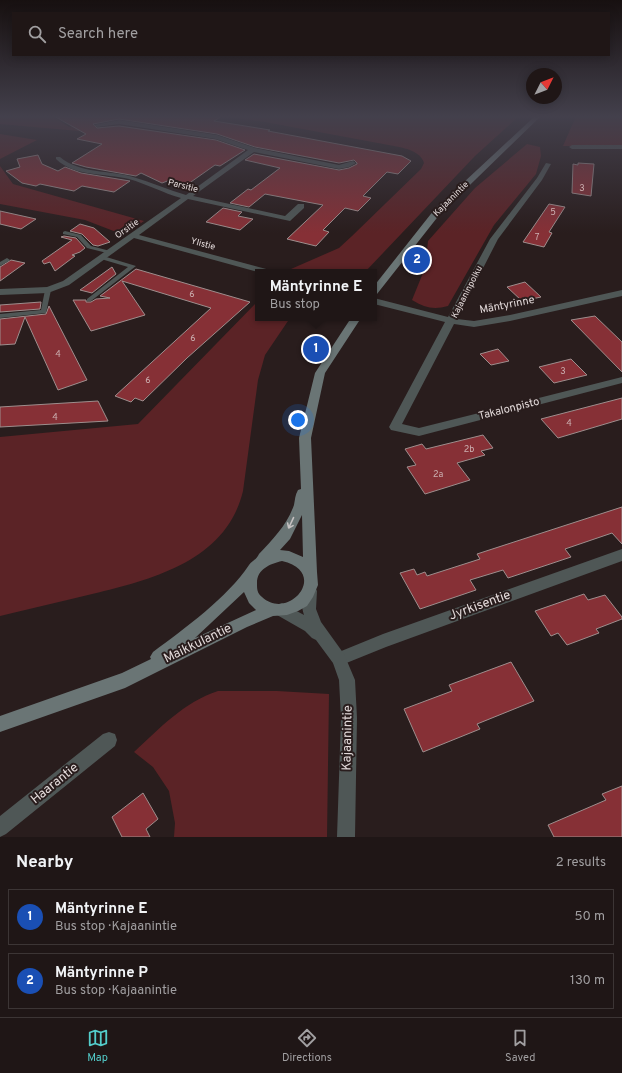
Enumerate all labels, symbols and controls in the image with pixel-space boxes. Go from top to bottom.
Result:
search box [12,12,610,56]
icon: search [26,23,48,45]
text: Search here [58,25,138,44]
north arrow [526,68,562,104]
street label: Parsitie [167,177,199,195]
street label: Kajaanintie [431,179,471,219]
house number: 3 [579,183,585,194]
house number: 5 [550,207,556,218]
street label: Orsitie [113,217,141,241]
house number: 7 [535,232,540,243]
street label: Ylistie [190,235,217,253]
pin: 2 [404,245,430,275]
street label: Kajaaninpolku [449,264,485,320]
popup [255,269,377,321]
text: Mäntyrinne E [270,278,362,297]
house number: 6 [189,289,195,300]
street label: Mäntyrinne [478,293,536,317]
text: Bus stop [270,297,320,313]
house number: 6 [190,333,196,344]
pin: 1 [303,334,329,364]
house number: 4 [55,349,61,360]
house number: 3 [560,366,566,377]
house number: 6 [145,375,151,386]
street label: Takalonpisto [477,395,541,423]
your location [288,410,308,430]
house number: 4 [52,412,58,423]
house number: 4 [566,418,572,429]
house number: 2b [464,444,474,455]
house number: 2a [433,469,443,480]
one-way arrow [287,516,294,528]
street label: Jyrkisentie [447,587,513,625]
street label: Maikkulantie [161,621,235,667]
street label: Kajaanintie [339,705,357,771]
street label: Haarantie [28,760,82,808]
text: Nearby [16,852,73,874]
text: 2 results [556,855,606,871]
text: Mäntyrinne E [55,900,148,919]
text: 1 [27,909,33,925]
text: 50 m [575,909,605,925]
text: Bus stop · Kajaanintie [55,919,177,935]
text: Mäntyrinne P [55,964,148,983]
text: 2 [26,973,34,989]
text: 130 m [570,973,605,989]
text: Bus stop · Kajaanintie [55,983,177,999]
tab: Map [87,1027,109,1065]
tab: Directions [282,1027,332,1065]
tab: Saved [505,1027,535,1065]

